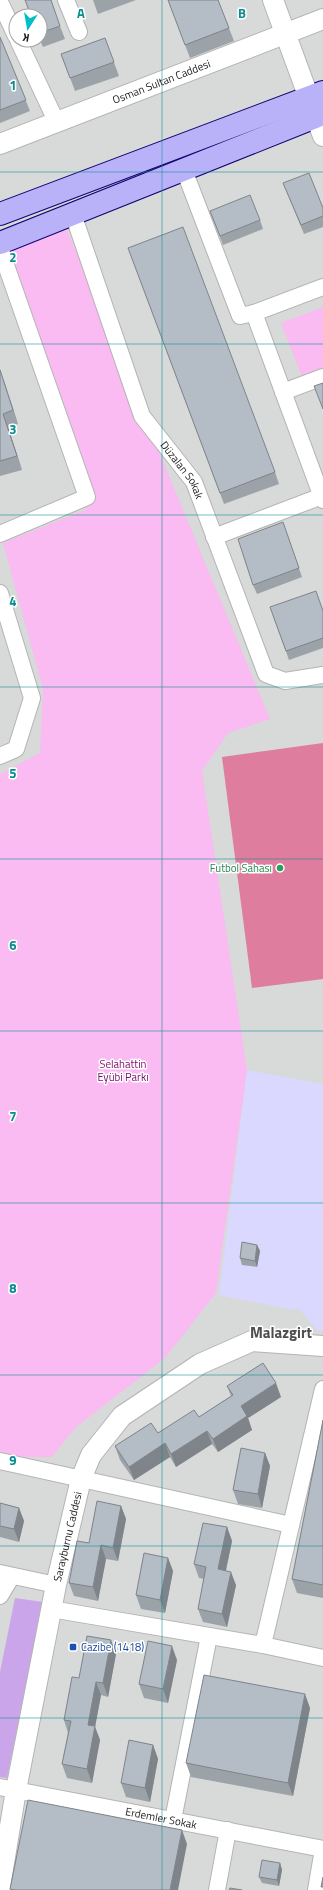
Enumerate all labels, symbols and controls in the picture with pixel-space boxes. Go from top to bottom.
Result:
text: A [77,3,85,23]
text: B [238,3,246,23]
north arrow [8,8,48,48]
text: K [21,29,31,46]
street label: Osman Sultan Caddesi [110,55,213,108]
text: 1 [9,75,17,95]
text: 2 [9,247,17,267]
text: 3 [9,419,17,439]
street label: Düzalan Sokak [157,438,208,502]
text: 4 [9,591,17,611]
text: 5 [9,763,17,783]
place label: Futbol Sahası [210,860,272,876]
marker: Futbol Sahası [275,863,285,873]
text: 6 [9,935,17,955]
park label: Selahattin Eyübi Parkı [97,1056,149,1085]
text: 7 [9,1106,17,1126]
text: 8 [9,1278,17,1298]
district label: Malazgirt [250,1321,313,1344]
text: 9 [9,1450,17,1470]
street label: Sarayburnu Caddesi [49,1490,86,1583]
place label: Cazibe (1418) [81,1639,144,1655]
marker: Cazibe (1418) [68,1642,78,1652]
street label: Erdemler Sokak [124,1803,199,1833]

